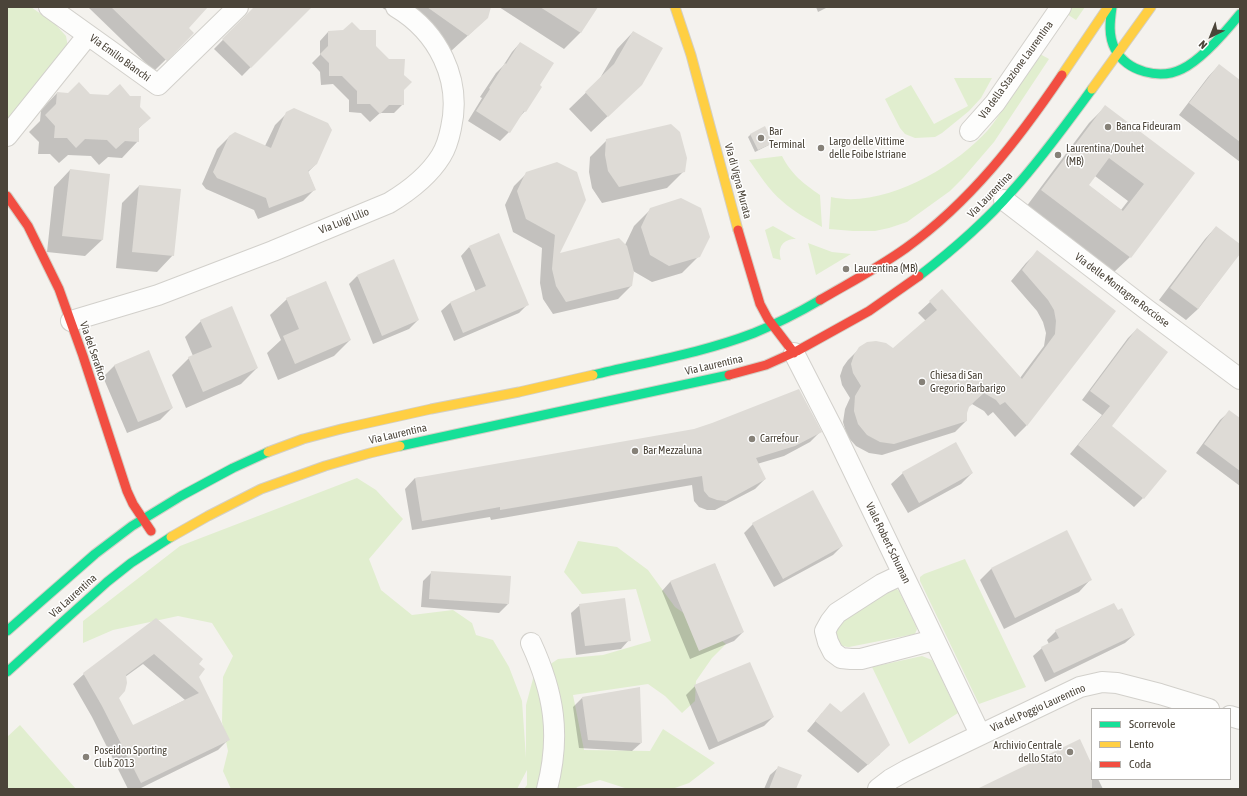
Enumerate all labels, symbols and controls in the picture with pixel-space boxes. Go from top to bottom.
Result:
north arrow [1191,16,1231,56]
street label: Via della Stazione Laurentina [976,18,1056,122]
street label: Via Emilio Bianchi [87,32,153,84]
text: N [1196,38,1209,51]
place label: Banca Fideuram [1116,120,1181,134]
marker: Banca Fideuram [1103,122,1113,132]
place label: Bar Terminal [769,125,805,151]
marker: Bar Terminal [756,133,766,143]
place label: Largo delle Vittime delle Foibe Istriane [829,135,906,161]
street label: Via di Vigna Murata [722,142,754,220]
place label: Laurentina/Douhet (MB) [1066,142,1144,168]
marker: Largo delle Vittime delle Foibe Istriane [816,143,826,153]
marker: Laurentina/Douhet (MB) [1053,150,1063,160]
street label: Via Laurentina [965,169,1015,221]
street label: Via Luigi Lilio [317,205,371,237]
street label: Via delle Montagne Rocciose [1072,250,1172,330]
place label: Laurentina (MB) [854,262,918,276]
marker: Laurentina (MB) [841,264,851,274]
street label: Via del Serafico [77,320,109,382]
street label: Via Laurentina [684,352,744,378]
place label: Chiesa di San Gregorio Barbarigo [930,369,1006,395]
marker: Chiesa di San Gregorio Barbarigo [917,377,927,387]
street label: Via Laurentina [368,421,428,447]
place label: Carrefour [760,432,798,446]
marker: Carrefour [747,434,757,444]
place label: Bar Mezzaluna [643,444,702,458]
marker: Bar Mezzaluna [630,446,640,456]
street label: Viale Robert Schuman [863,500,913,586]
street label: Via Laurentina [47,571,99,621]
street label: Via del Poggio Laurentino [988,681,1088,735]
legend [1091,708,1231,780]
text: Scorrevole [1129,717,1176,731]
text: Lento [1129,737,1154,751]
place label: Archivio Centrale dello Stato [993,739,1062,765]
place label: Poseidon Sporting Club 2013 [94,744,167,770]
marker: Archivio Centrale dello Stato [1065,747,1075,757]
marker: Poseidon Sporting Club 2013 [81,752,91,762]
text: Coda [1129,757,1151,771]

